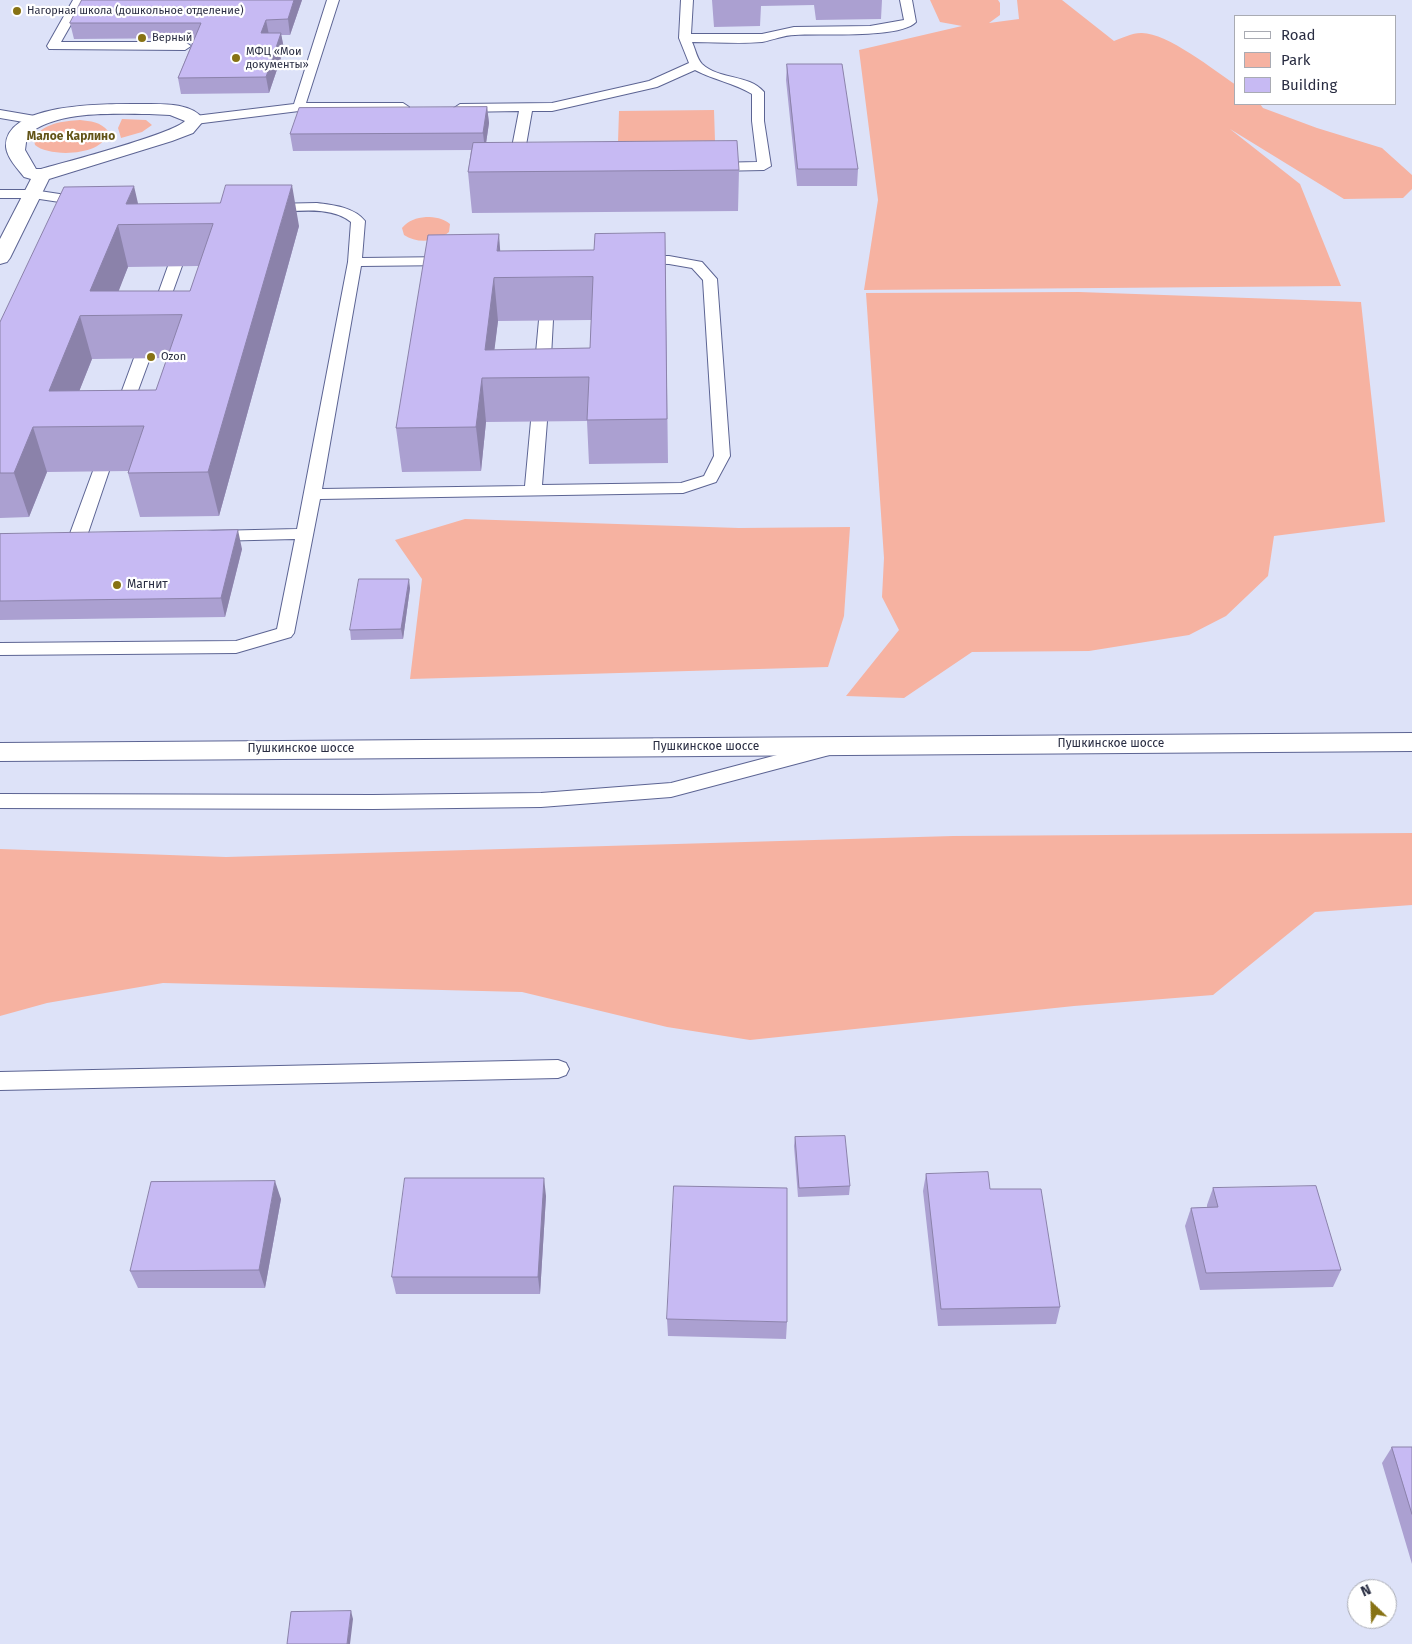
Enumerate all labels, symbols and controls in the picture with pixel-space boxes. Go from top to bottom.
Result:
place label: Нагорная школа (дошкольное отделение) [27,4,243,18]
marker: Нагорная школа (дошкольное отделение) [11,5,23,17]
legend [1234,15,1397,105]
text: Road [1281,26,1316,44]
place label: Верный [152,31,192,45]
marker: Верный [136,32,148,44]
place label: МФЦ «Мои документы» [246,45,309,71]
text: Park [1281,51,1311,69]
marker: МФЦ «Мои документы» [230,52,242,64]
text: Building [1281,76,1337,94]
district label: Малое Карлино [27,130,115,144]
place label: Ozon [161,350,186,364]
marker: Ozon [145,351,157,363]
place label: Магнит [127,578,168,592]
marker: Магнит [111,579,123,591]
street label: Пушкинское шоссе [1058,737,1164,751]
street label: Пушкинское шоссе [653,740,759,754]
street label: Пушкинское шоссе [248,742,354,756]
north arrow [1347,1579,1397,1629]
text: N [1358,1581,1374,1600]

